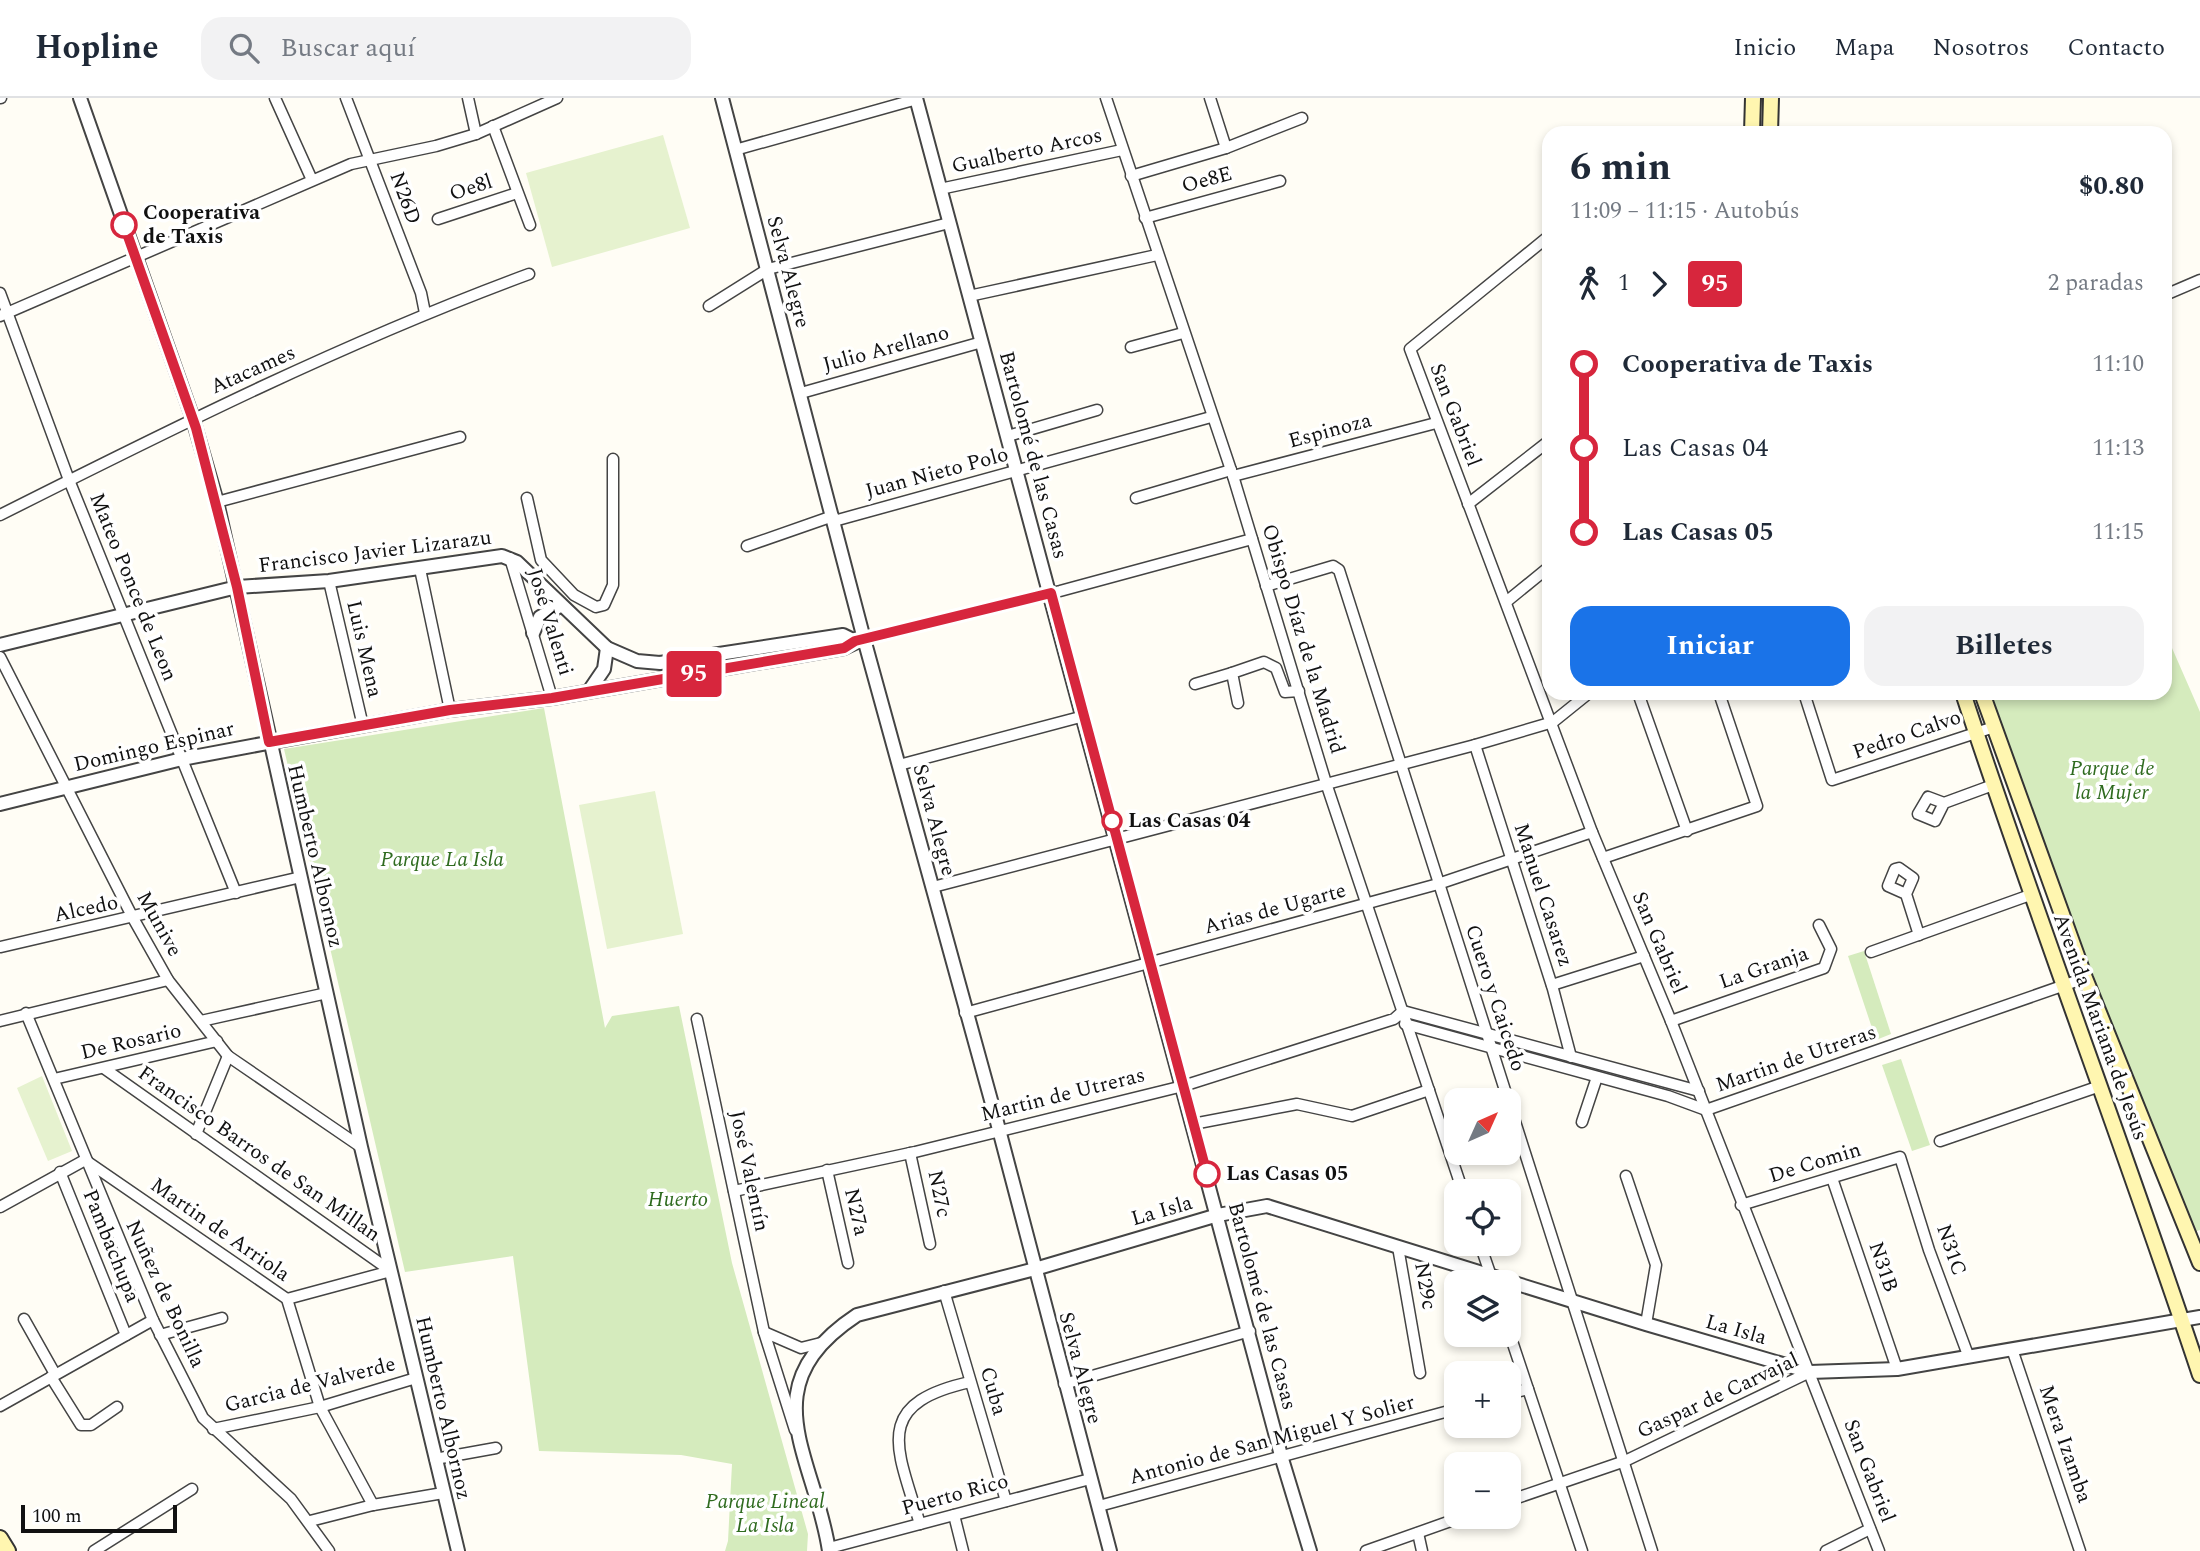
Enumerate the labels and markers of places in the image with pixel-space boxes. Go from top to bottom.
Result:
place label: Cooperativa de Taxis [143,197,260,253]
marker: Cooperativa de Taxis [111,212,137,238]
place label: Las Casas 04 [1128,805,1251,837]
marker: Las Casas 04 [1102,811,1122,831]
place label: Las Casas 05 [1226,1158,1349,1190]
marker: Las Casas 05 [1194,1161,1220,1187]

